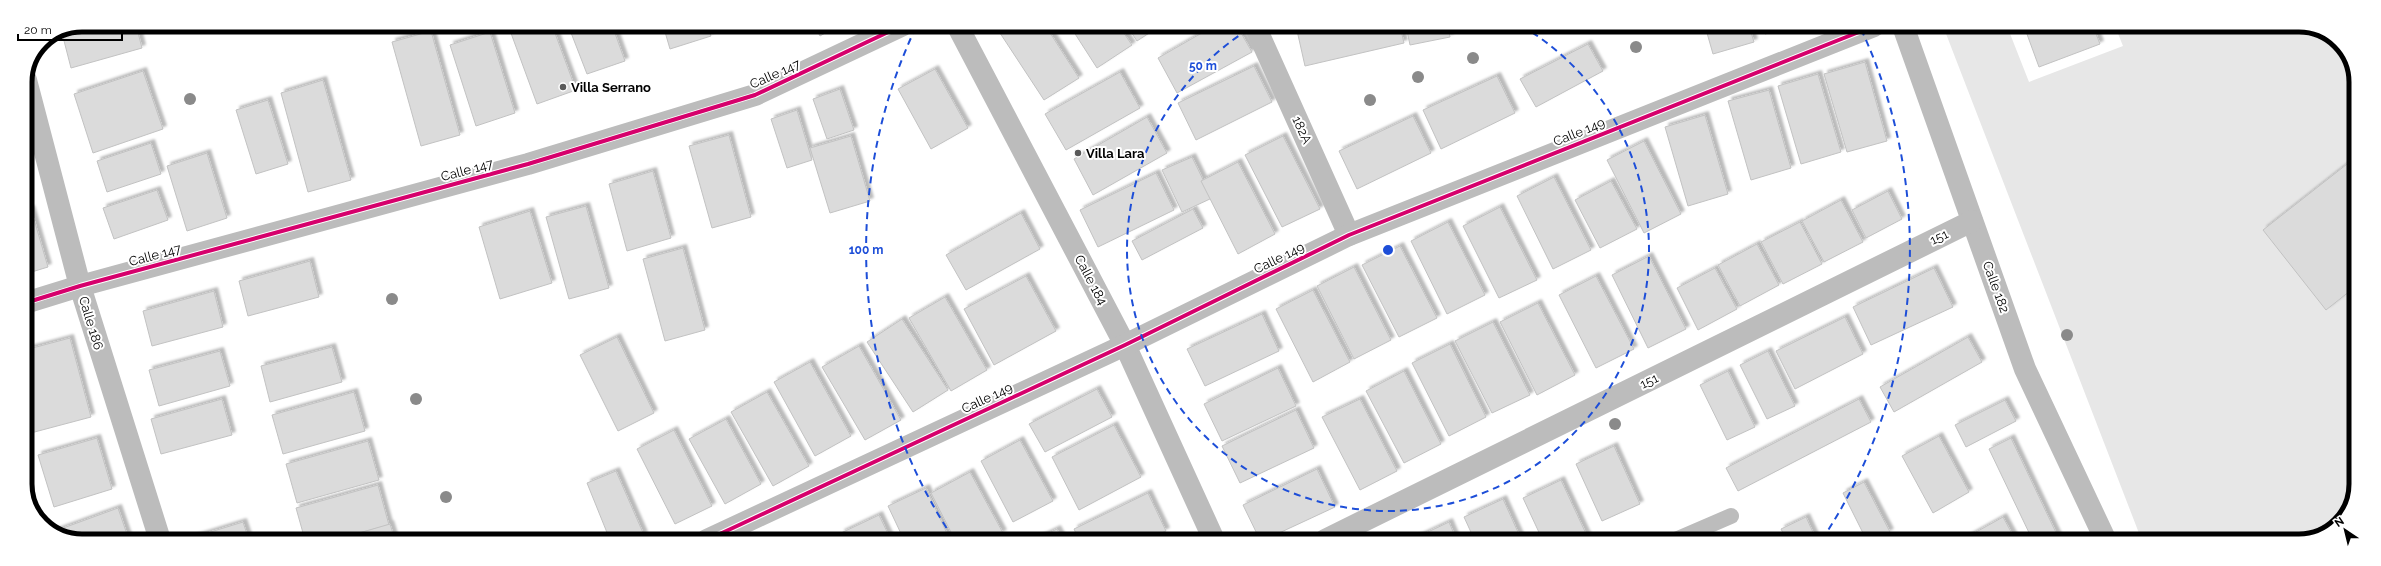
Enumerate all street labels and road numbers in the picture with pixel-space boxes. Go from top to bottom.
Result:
street label: Calle 147 [747,56,803,92]
street label: 182А [1289,114,1315,146]
street label: Calle 149 [1551,115,1607,149]
street label: Calle 147 [439,156,495,184]
street label: 151 [1928,226,1951,248]
street label: Calle 149 [1251,239,1307,277]
street label: Calle 147 [127,241,183,269]
street label: Calle 184 [1072,252,1110,308]
street label: Calle 182 [1980,259,2012,315]
street label: Calle 186 [76,294,106,352]
street label: 151 [1638,370,1661,392]
street label: Calle 149 [959,380,1015,416]

